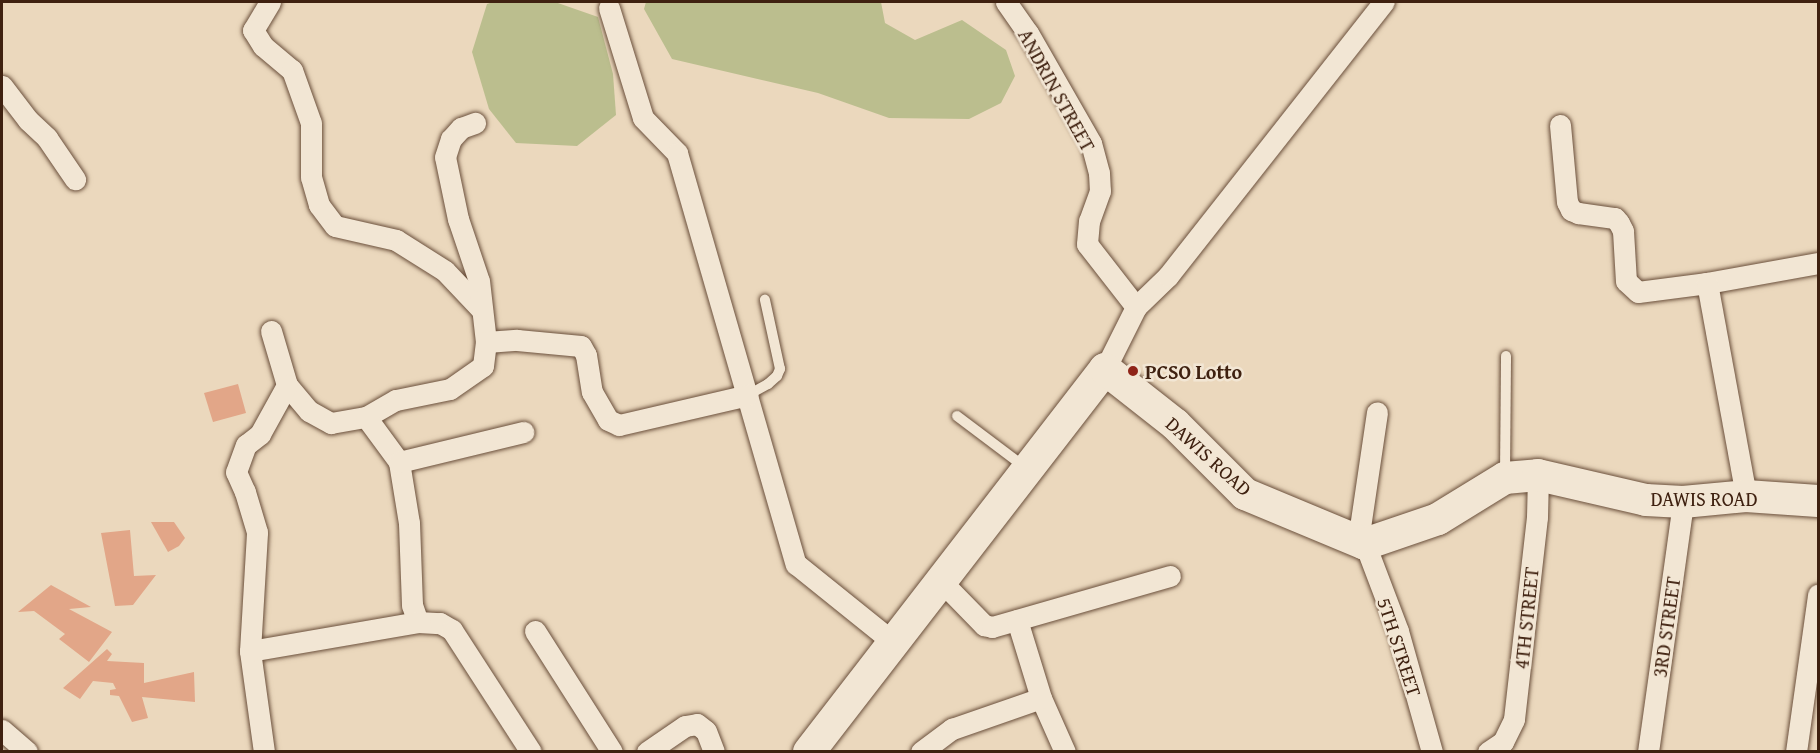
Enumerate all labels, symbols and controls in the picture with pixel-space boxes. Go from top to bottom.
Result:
street label: ANDRIN STREET [1013,25,1101,155]
place label: PCSO Lotto [1145,359,1242,383]
marker: PCSO Lotto [1126,364,1140,378]
street label: DAWIS ROAD [1161,411,1257,501]
street label: DAWIS ROAD [1650,486,1758,510]
street label: 4TH STREET [1509,566,1543,670]
street label: 3RD STREET [1647,575,1685,679]
street label: 5TH STREET [1373,595,1427,699]

